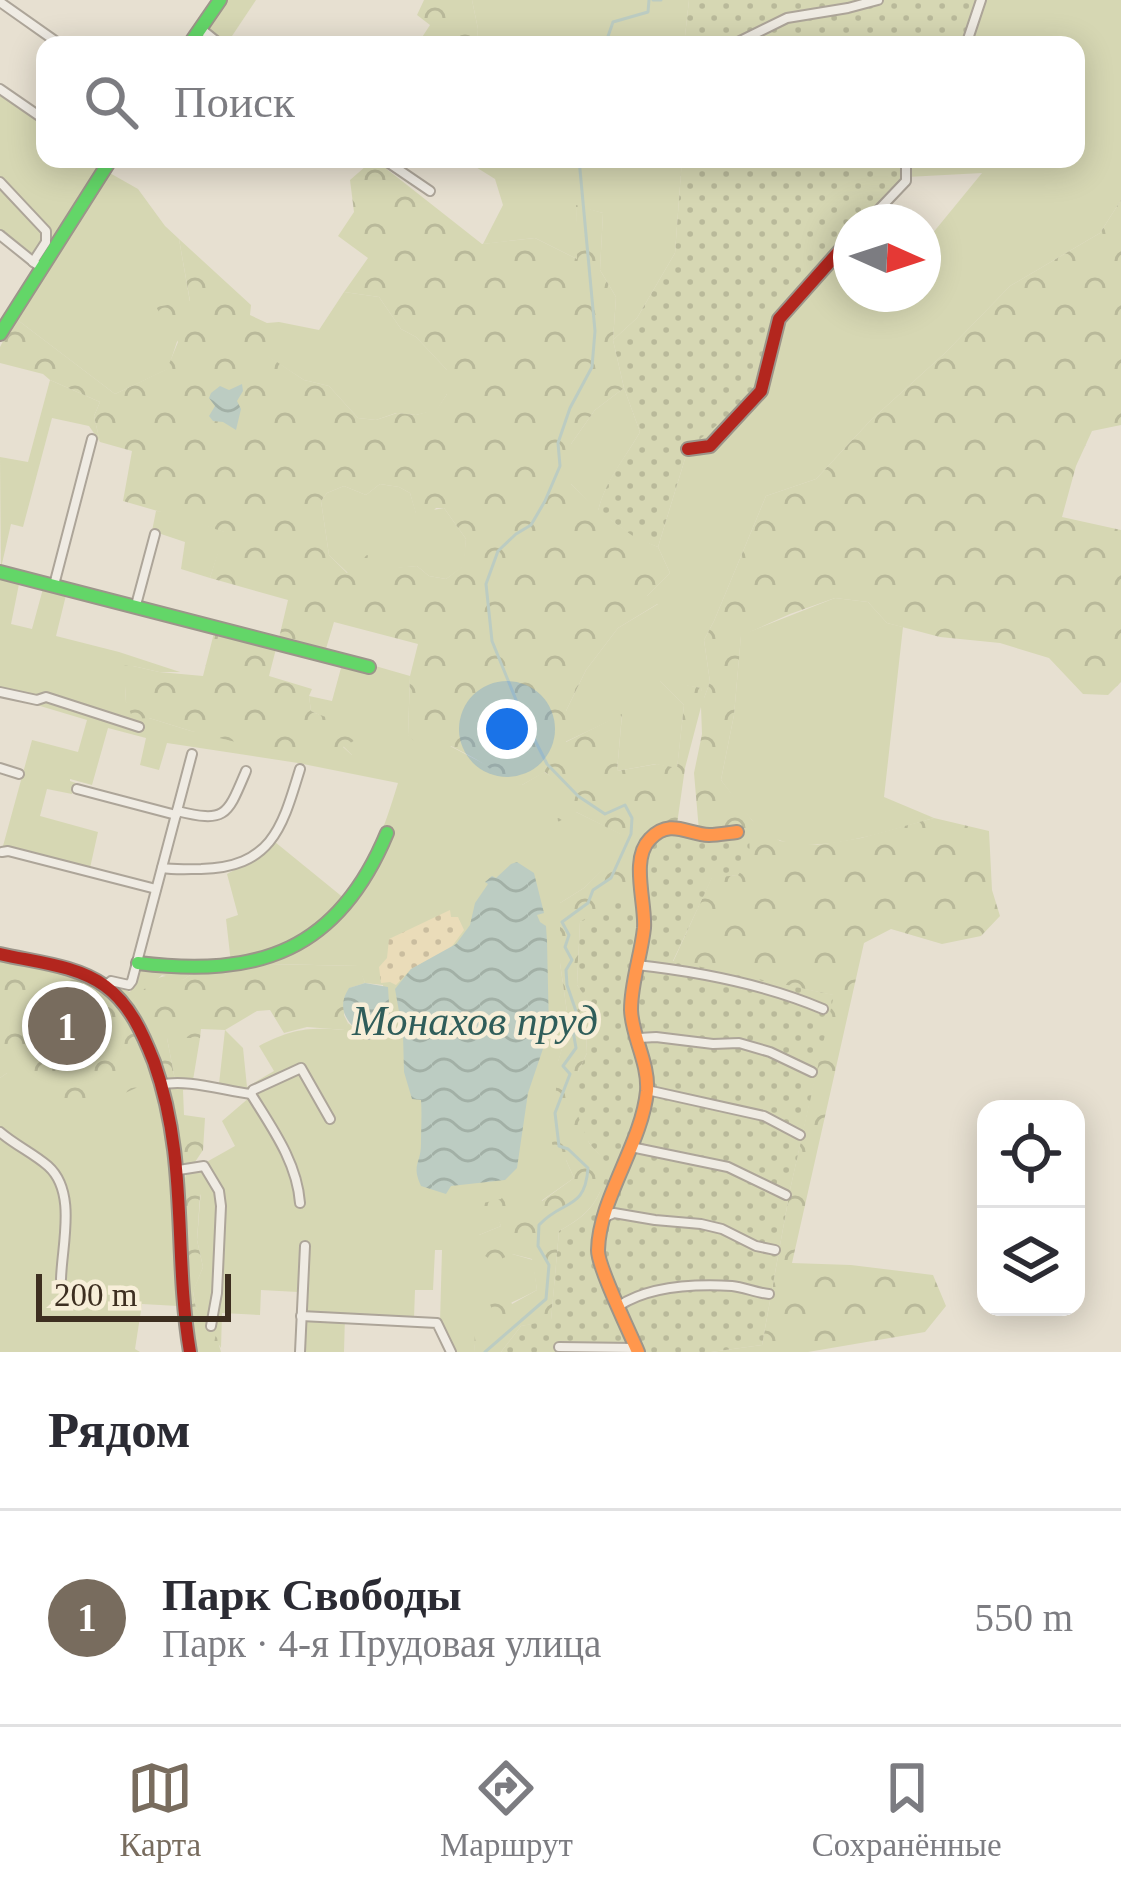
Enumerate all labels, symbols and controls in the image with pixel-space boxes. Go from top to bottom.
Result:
search box [36,36,1085,168]
icon: search [78,69,144,135]
text: Поиск [174,77,295,127]
north arrow [833,204,941,312]
your location [477,699,537,759]
pin: 1 [28,981,106,1071]
water label: Монахов пруд [351,998,598,1044]
map controls [977,1100,1085,1316]
button: locate [977,1100,1085,1208]
button: layers [977,1208,1085,1316]
scale bar [36,1268,231,1321]
text: 200 m [54,1277,137,1313]
text: Рядом [48,1402,191,1458]
text: Парк Свободы [162,1570,462,1620]
text: 1 [77,1596,97,1639]
text: 550 m [974,1596,1073,1639]
text: Парк · 4-я Прудовая улица [162,1622,601,1665]
tab: Карта [119,1755,201,1864]
tab: Маршрут [440,1755,573,1864]
tab: Сохранённые [812,1755,1002,1864]

